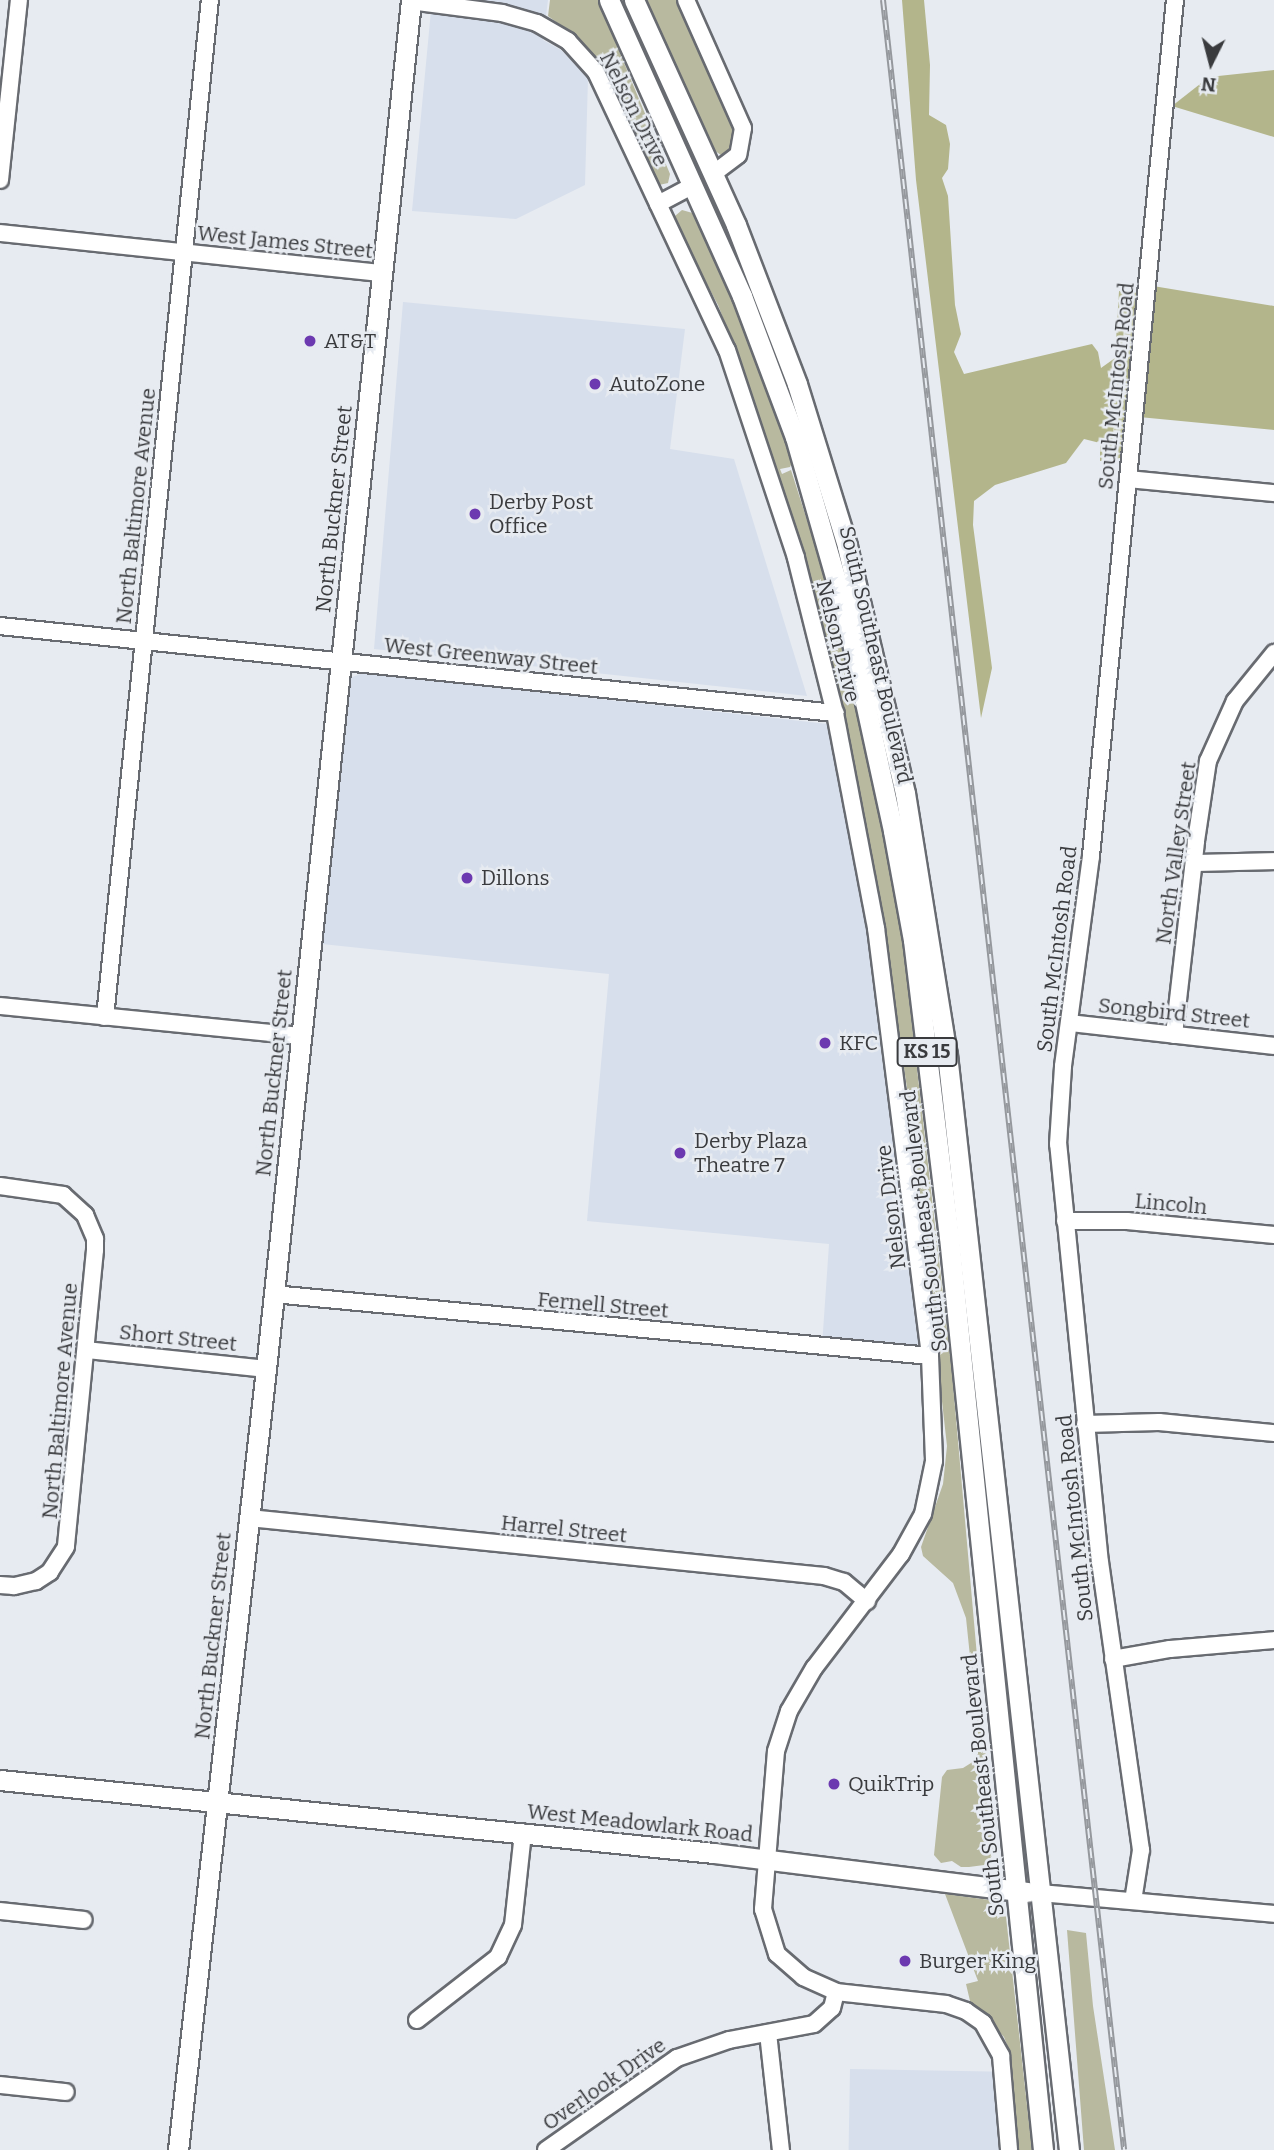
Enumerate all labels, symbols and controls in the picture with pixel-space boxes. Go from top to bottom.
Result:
north arrow [1176,28,1246,98]
street label: Nelson Drive [594,48,674,170]
text: N [1200,72,1217,97]
street label: West James Street [196,220,374,264]
street label: South McIntosh Road [1093,281,1139,491]
place label: AT&T [324,328,376,354]
marker: AT&T [302,333,318,349]
place label: AutoZone [609,371,705,397]
marker: AutoZone [587,376,603,392]
street label: North Baltimore Avenue [111,387,161,625]
street label: North Buckner Street [311,404,357,614]
place label: Derby Post Office [489,489,593,539]
marker: Derby Post Office [467,506,483,522]
street label: South Southeast Boulevard [834,524,918,786]
street label: Nelson Drive [811,577,865,705]
street label: West Greenway Street [383,632,599,680]
street label: North Valley Street [1151,760,1201,946]
street label: South McIntosh Road [1032,844,1082,1054]
place label: Dillons [481,865,549,891]
marker: Dillons [459,870,475,886]
street label: North Buckner Street [251,968,297,1178]
street label: Songbird Street [1097,993,1251,1033]
place label: KFC [839,1030,878,1056]
marker: KFC [817,1035,833,1051]
road number: KS 15 [895,1036,958,1068]
street label: South Southeast Boulevard [895,1089,953,1353]
place label: Derby Plaza Theatre 7 [694,1128,807,1178]
street label: Nelson Drive [871,1143,911,1271]
marker: Derby Plaza Theatre 7 [672,1145,688,1161]
street label: Lincoln [1134,1188,1208,1220]
street label: North Baltimore Avenue [37,1282,83,1520]
street label: Fernell Street [536,1287,670,1323]
street label: Short Street [118,1319,238,1357]
street label: South McIntosh Road [1052,1413,1098,1623]
street label: Harrel Street [500,1510,628,1548]
street label: North Buckner Street [190,1531,236,1741]
street label: South Southeast Boulevard [957,1653,1009,1917]
place label: QuikTrip [848,1771,934,1797]
marker: QuikTrip [826,1776,842,1792]
street label: West Meadowlark Road [526,1799,754,1847]
place label: Burger King [919,1948,1036,1974]
marker: Burger King [897,1953,913,1969]
street label: Overlook Drive [538,2032,670,2136]

